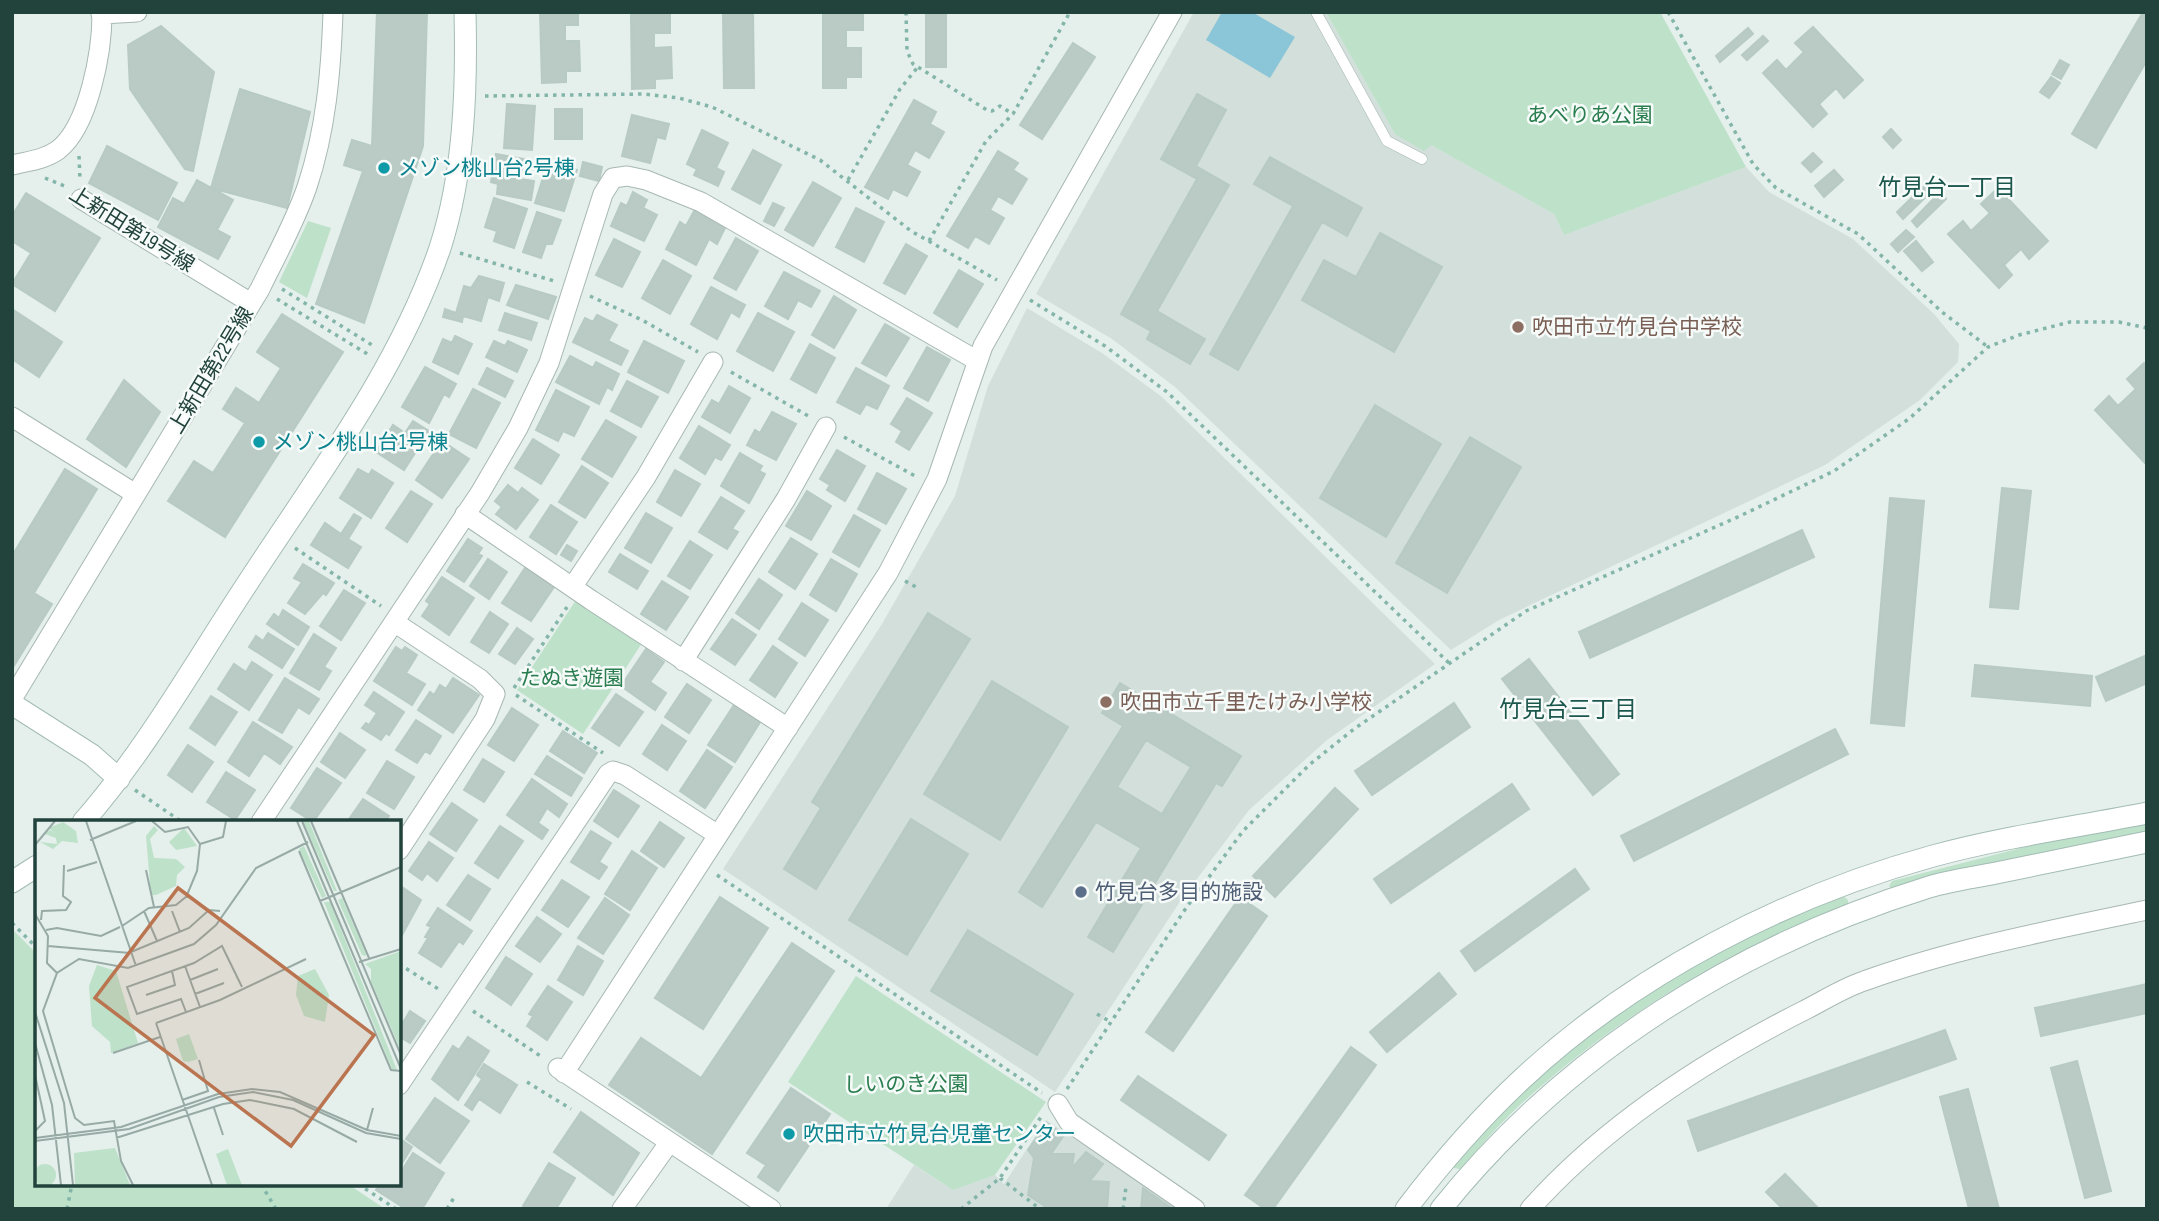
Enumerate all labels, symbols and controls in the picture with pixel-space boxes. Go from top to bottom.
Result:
park label: あべりあ公園 [1527,103,1653,128]
place label: メゾン桃山台2号棟 [398,156,575,181]
marker: メゾン桃山台2号棟 [376,160,392,176]
district label: 竹見台一丁目 [1878,174,2016,202]
street label: 上新田第19号線 [65,181,199,278]
street label: 上新田第22号線 [164,302,259,438]
place label: 吹田市立竹見台中学校 [1532,315,1742,340]
marker: 吹田市立竹見台中学校 [1510,319,1526,335]
place label: メゾン桃山台1号棟 [273,430,448,455]
marker: メゾン桃山台1号棟 [251,434,267,450]
park label: たぬき遊園 [520,666,624,691]
place label: 吹田市立千里たけみ小学校 [1120,690,1372,715]
marker: 吹田市立千里たけみ小学校 [1098,694,1114,710]
district label: 竹見台三丁目 [1499,696,1637,724]
inset map [35,820,401,1186]
place label: 竹見台多目的施設 [1095,880,1263,905]
marker: 竹見台多目的施設 [1073,884,1089,900]
park label: しいのき公園 [843,1072,969,1097]
place label: 吹田市立竹見台児童センター [803,1122,1076,1147]
marker: 吹田市立竹見台児童センター [781,1126,797,1142]

